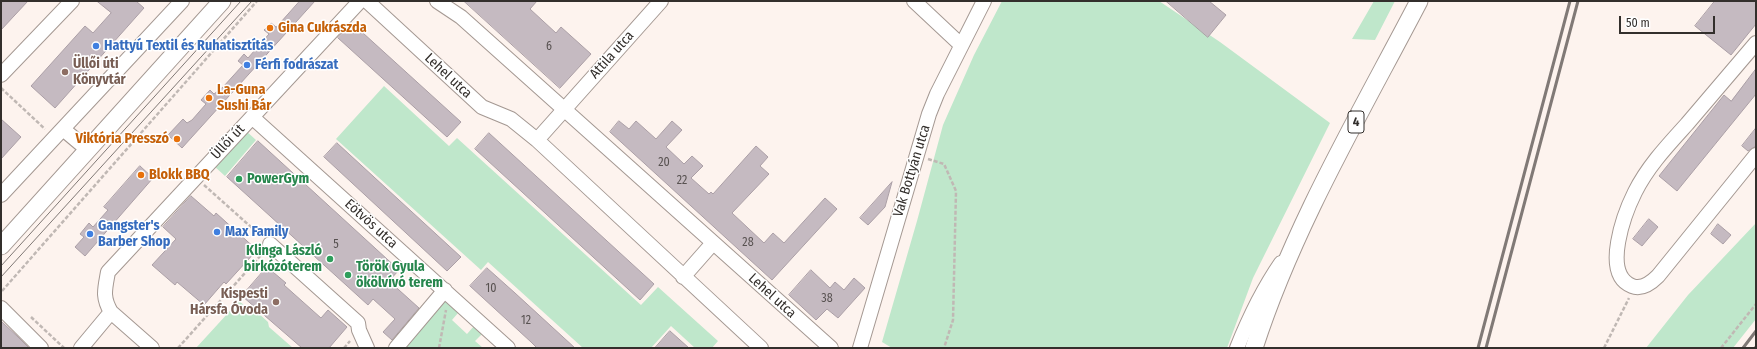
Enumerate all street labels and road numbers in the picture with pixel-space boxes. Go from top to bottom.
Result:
street label: Attila utca [586,28,638,82]
street label: Lehel utca [421,50,475,102]
road number: 4 [1348,111,1364,133]
street label: Üllői út [208,121,248,163]
street label: Vak Bottyán utca [890,123,934,219]
street label: Eötvös utca [341,196,401,252]
street label: Lehel utca [745,270,799,322]

